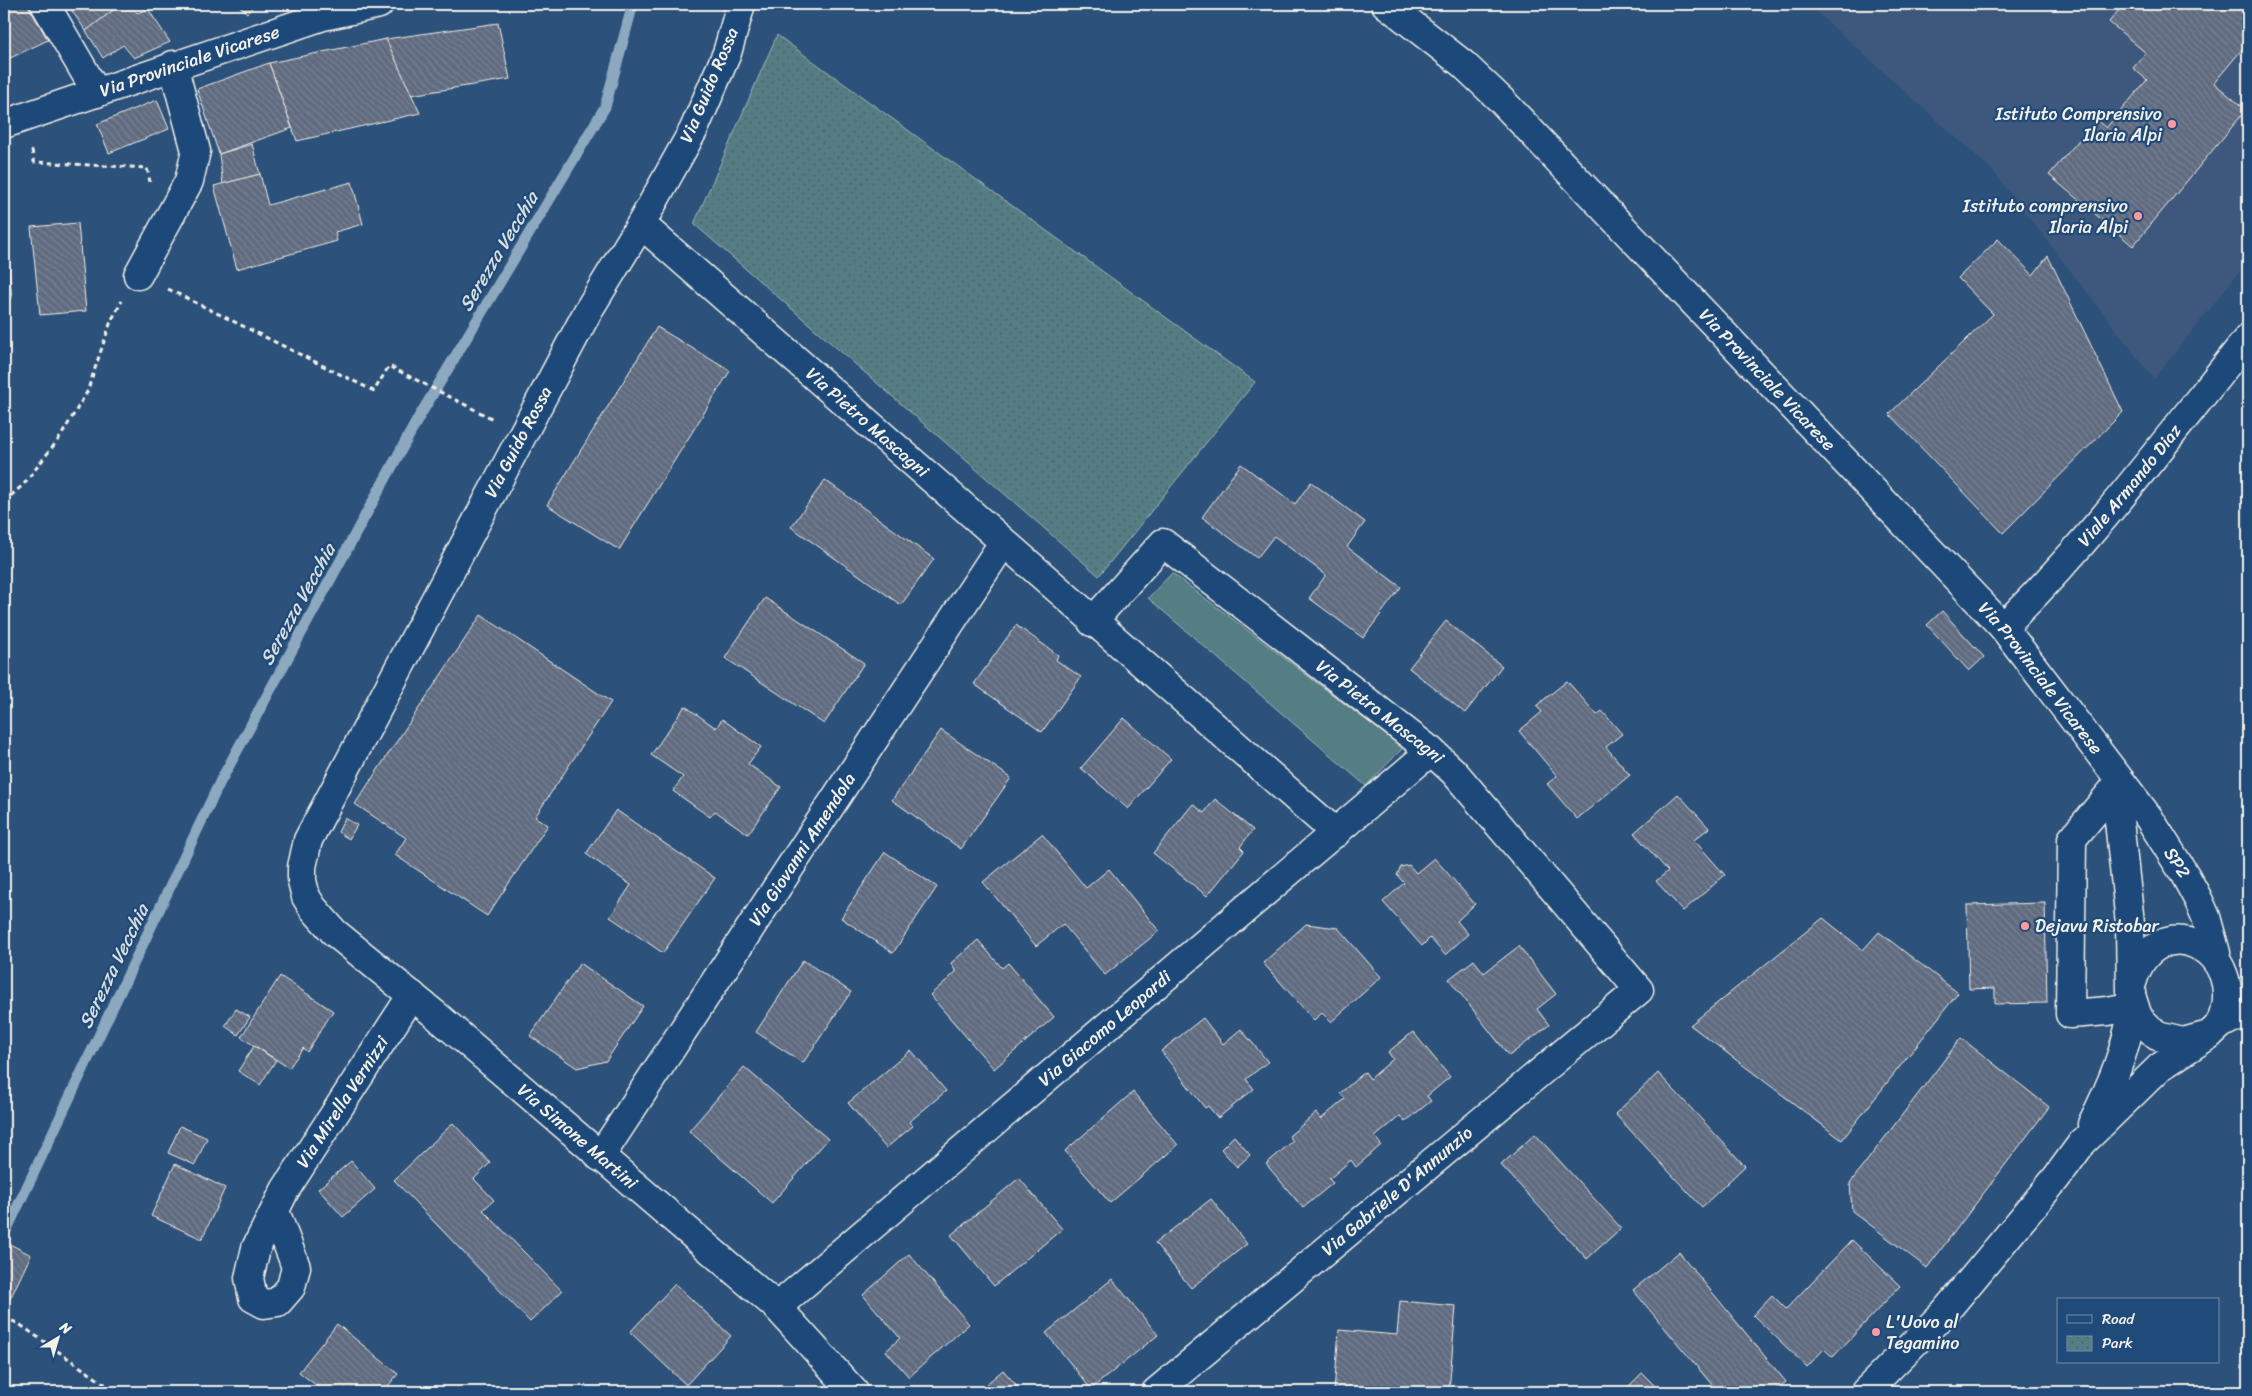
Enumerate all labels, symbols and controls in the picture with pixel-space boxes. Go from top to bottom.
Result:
street label: Via Provinciale Vicarese [95,16,284,107]
street label: Via Guido Rossa [670,22,748,148]
place label: Istituto Comprensivo Ilaria Alpi [1995,98,2163,151]
marker: Istituto Comprensivo Ilaria Alpi [2166,118,2178,130]
water label: Serezza Vecchia [450,184,548,318]
place label: Istituto comprensivo Ilaria Alpi [1962,190,2129,243]
marker: Istituto comprensivo Ilaria Alpi [2132,210,2144,222]
street label: Via Provinciale Vicarese [1691,300,1844,459]
street label: Via Pietro Mascagni [798,359,937,487]
street label: Via Guido Rossa [475,380,561,504]
street label: Viale Armando Diaz [2069,416,2190,554]
water label: Serezza Vecchia [250,536,345,671]
street label: Via Provinciale Vicarese [1970,594,2111,762]
street label: Via Pietro Mascagni [1309,651,1453,773]
street label: Via Giovanni Amendola [740,766,864,933]
street label: SP2 [2155,840,2199,885]
water label: Serezza Vecchia [69,897,159,1034]
place label: Dejavu Ristobar [2035,910,2161,942]
marker: Dejavu Ristobar [2019,920,2031,932]
street label: Via Giacomo Leopardi [1030,961,1180,1095]
street label: Via Mirella Vernizzi [287,1028,398,1175]
street label: Via Simone Martini [510,1075,646,1198]
street label: Via Gabriele D'Annunzio [1314,1118,1480,1264]
legend [2057,1298,2220,1364]
place label: L'Uovo al Tegamino [1886,1306,1959,1359]
text: Road [2102,1306,2135,1332]
north arrow [32,1314,82,1364]
text: N [53,1315,77,1341]
marker: L'Uovo al Tegamino [1870,1326,1882,1338]
text: Park [2102,1330,2133,1356]

